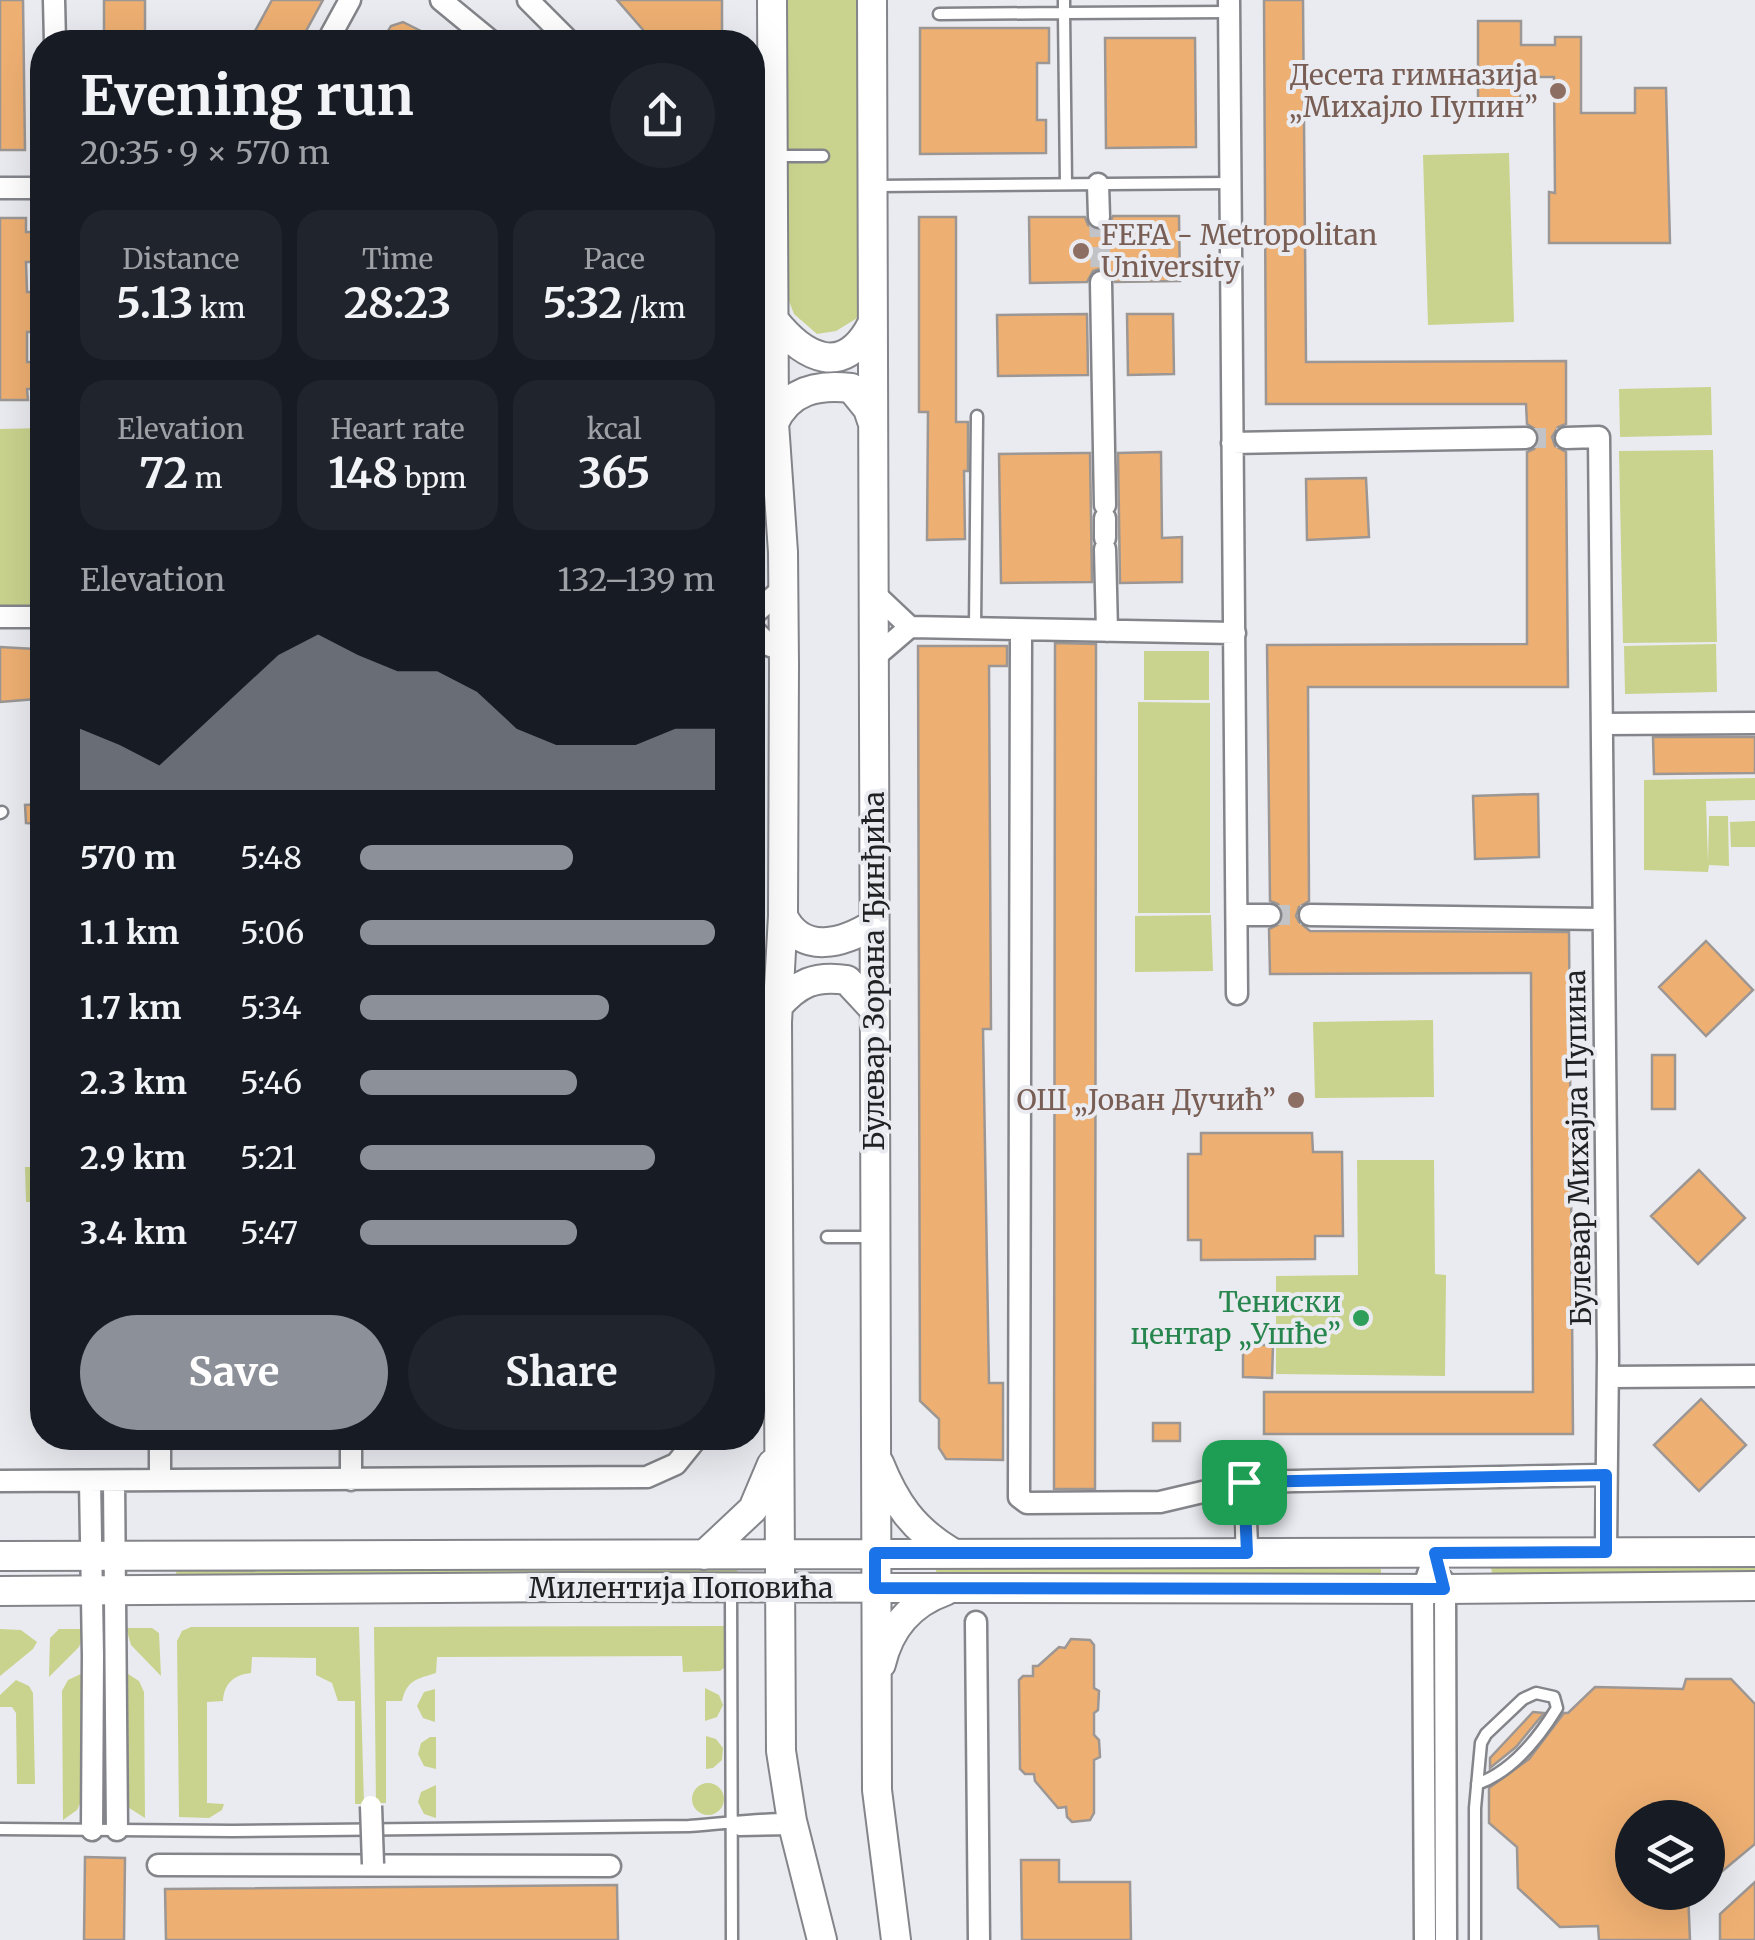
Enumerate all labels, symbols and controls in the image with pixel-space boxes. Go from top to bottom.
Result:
place label: Десета гимназија „Михајло Пупин” [1288,57,1538,125]
text: Evening run [80,61,414,130]
button: share [610,63,715,168]
marker: Десета гимназија „Михајло Пупин” [1547,80,1569,102]
text: 20:35 · 9 × 570 m [80,133,330,173]
place label: FEFA - Metropolitan University [1101,217,1377,285]
marker: FEFA - Metropolitan University [1070,240,1092,262]
text: Distance [122,241,239,277]
text: Time [362,241,433,277]
text: Pace [584,241,645,277]
text: 5.13 [116,277,193,329]
text: 28:23 [344,277,451,329]
text: 5:32 [542,277,623,329]
text: km [193,290,246,326]
text: /km [623,290,686,326]
text: Elevation [117,411,244,447]
text: Heart rate [331,411,464,447]
text: kcal [587,411,642,447]
text: 72 [139,447,188,499]
text: 148 [328,447,398,499]
text: 365 [578,447,650,499]
text: m [188,460,223,496]
text: bpm [398,460,467,496]
text: Elevation [80,560,225,600]
text: 132–139 m [558,560,715,600]
street label: Булевар Зорана Ђинђића [856,791,892,1151]
text: 570 m [80,838,176,878]
text: 5:48 [240,838,302,878]
text: 1.1 km [80,913,179,953]
text: 5:06 [240,913,304,953]
street label: Булевар Михајла Пупина [1557,969,1599,1327]
text: 1.7 km [80,988,181,1028]
text: 5:34 [240,988,301,1028]
text: 2.3 km [80,1063,187,1103]
text: 5:46 [240,1063,302,1103]
place label: ОШ „Јован Дучић” [1017,1082,1276,1118]
marker: ОШ „Јован Дучић” [1285,1089,1307,1111]
text: 2.9 km [80,1138,186,1178]
text: 5:21 [240,1138,297,1178]
text: 3.4 km [80,1213,187,1253]
text: 5:47 [240,1213,298,1253]
place label: Тениски центар „Ушће” [1131,1284,1341,1352]
marker: Тениски центар „Ушће” [1350,1307,1372,1329]
button: Save [80,1315,388,1430]
button: Share [408,1315,715,1430]
pin [1202,1440,1287,1525]
icon: arrive [1217,1455,1272,1510]
street label: Милентија Поповића [529,1570,833,1606]
map controls [1615,1800,1725,1910]
button: layers [1615,1800,1725,1910]

